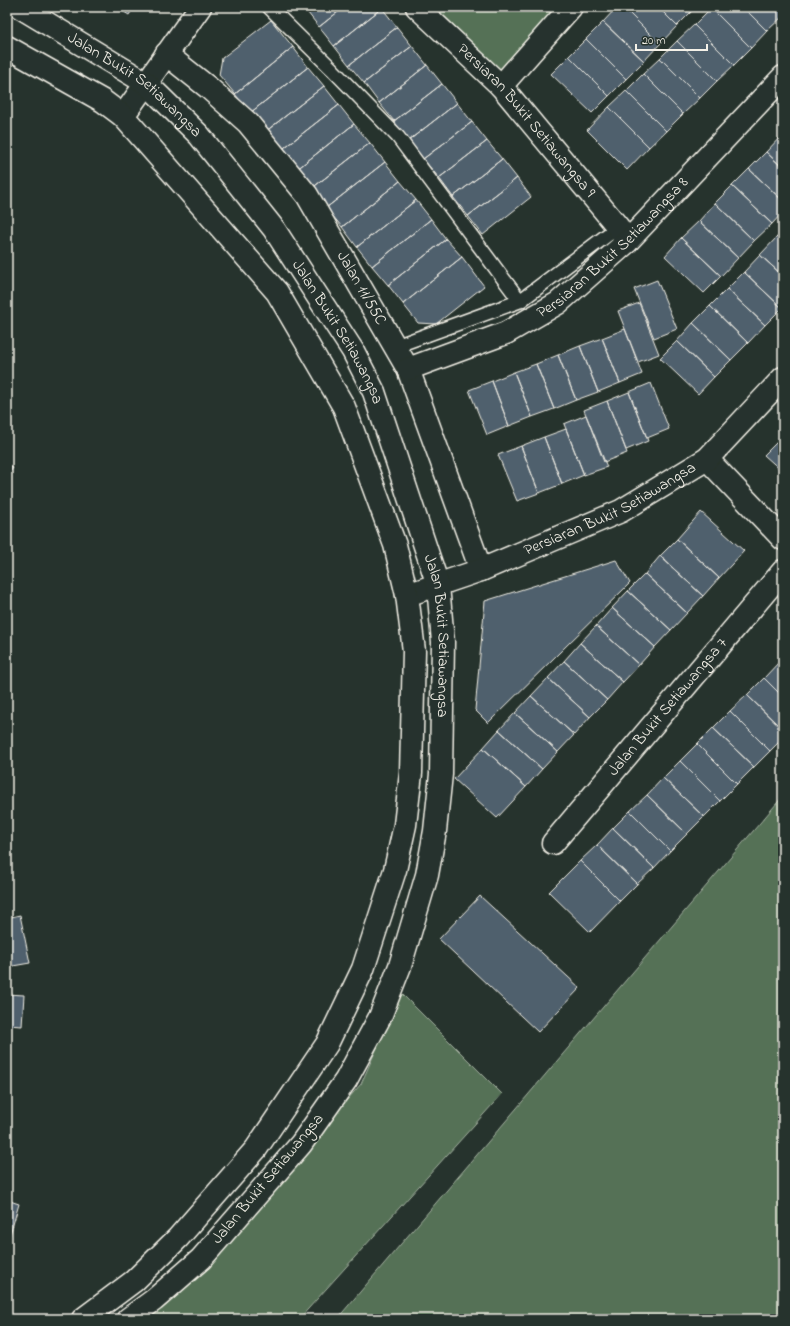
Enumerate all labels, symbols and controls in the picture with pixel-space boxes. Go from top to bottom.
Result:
street label: Jalan Bukit Setiawangsa [62,26,207,143]
scale bar [636,26,707,52]
text: 20 m [642,32,665,50]
street label: Persiaran Bukit Setiawangsa 9 [451,38,601,203]
street label: Persiaran Bukit Setiawangsa 8 [532,172,695,325]
street label: Jalan 11/55C [330,247,392,330]
street label: Jalan Bukit Setiawangsa [285,255,389,407]
street label: Persiaran Bukit Setiawangsa [520,456,701,563]
street label: Jalan Bukit Setiawangsa [417,551,455,718]
street label: Jalan Bukit Setiawangsa 7 [602,632,734,782]
street label: Jalan Bukit Setiawangsa [206,1108,330,1250]

